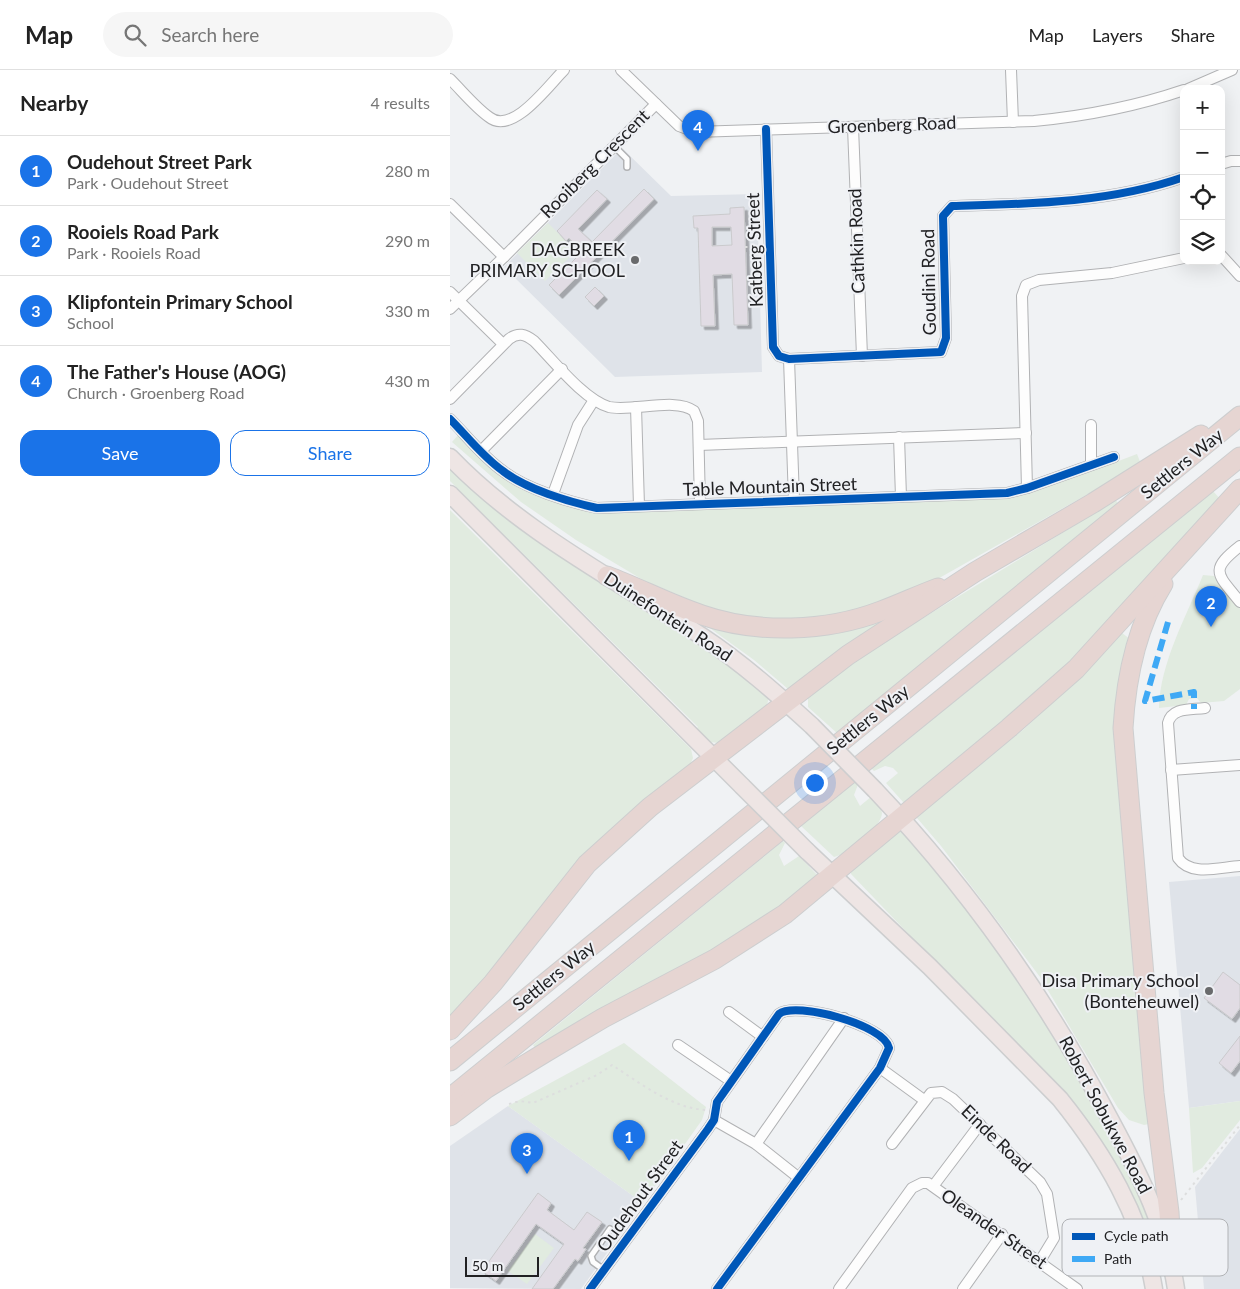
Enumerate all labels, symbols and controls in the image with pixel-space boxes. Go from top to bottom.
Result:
search box [103,12,453,57]
text: Map [25,20,73,49]
icon: search [121,21,149,49]
text: Search here [161,23,259,46]
text: Map [1028,24,1064,46]
text: Layers [1092,24,1143,46]
text: Share [1171,24,1215,46]
map controls [1180,85,1225,265]
button: + [1180,85,1225,130]
text: Nearby [20,90,88,115]
text: 4 results [370,93,430,112]
street label: Rooiberg Crescent [535,104,654,222]
pin: 4 [682,110,714,151]
street label: Groenberg Road [827,111,957,137]
button: − [1180,130,1225,175]
text: Oudehout Street Park [67,150,252,173]
text: 1 [31,161,41,180]
text: 280 m [385,161,430,180]
text: Park · Oudehout Street [67,173,229,192]
button: locate [1180,175,1225,220]
street label: Cathkin Road [843,188,869,294]
street label: Katberg Street [741,192,767,308]
text: Rooiels Road Park [67,220,219,243]
button: layers [1180,220,1225,265]
street label: Goudini Road [916,229,940,335]
text: 2 [31,231,41,250]
text: 290 m [385,231,430,250]
place label: DAGBREEK PRIMARY SCHOOL [469,238,625,281]
text: Park · Rooiels Road [67,243,201,262]
marker: DAGBREEK PRIMARY SCHOOL [629,254,641,266]
text: Klipfontein Primary School [67,290,293,313]
text: 3 [31,301,41,320]
text: 330 m [385,301,430,320]
text: School [67,313,114,332]
text: The Father's House (AOG) [67,360,286,383]
text: 4 [31,371,41,390]
text: 430 m [385,371,430,390]
text: Church · Groenberg Road [67,383,244,402]
street label: Settlers Way [1136,423,1228,503]
button: Save [20,430,220,476]
button: Share [230,430,430,476]
street label: Table Mountain Street [682,472,858,500]
street label: Duinefontein Road [600,567,737,666]
pin: 2 [1195,586,1227,627]
street label: Settlers Way [822,679,914,759]
your location [802,770,828,796]
street label: Settlers Way [508,935,600,1015]
place label: Disa Primary School (Bonteheuwel) [1042,969,1199,1012]
marker: Disa Primary School (Bonteheuwel) [1203,985,1215,997]
street label: Robert Sobukwe Road [1055,1032,1157,1197]
street label: Einde Road [957,1100,1036,1177]
pin: 1 [613,1120,645,1161]
pin: 3 [511,1133,543,1174]
street label: Oudehout Street [591,1135,687,1256]
street label: Oleander Street [937,1183,1052,1273]
legend [1062,1219,1228,1276]
text: Cycle path [1104,1227,1169,1244]
text: Path [1104,1250,1132,1267]
scale bar [465,1254,539,1277]
text: 50 m [472,1257,503,1274]

